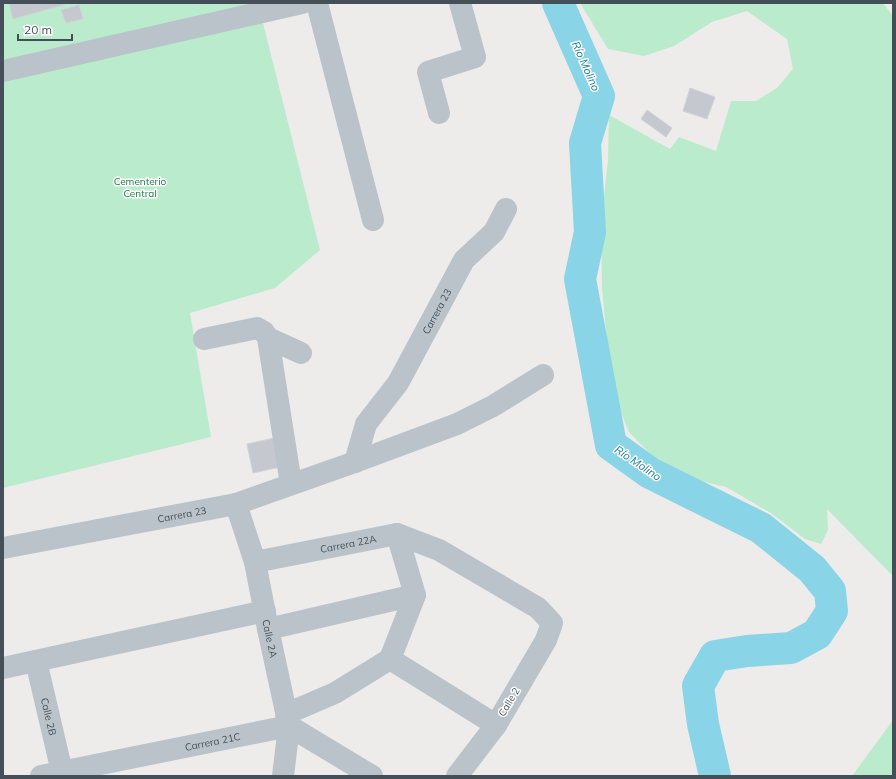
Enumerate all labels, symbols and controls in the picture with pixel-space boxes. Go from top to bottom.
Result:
scale bar [18,16,72,42]
text: 20 m [24,22,52,37]
water label: Río Molino [569,39,603,93]
park label: Cementerio Central [114,175,167,200]
street label: Carrera 23 [419,286,454,336]
water label: Río Molino [612,442,664,484]
street label: Carrera 23 [156,503,207,525]
street label: Carrera 22A [319,532,378,556]
street label: Calle 2A [260,618,281,660]
street label: Calle 2 [495,685,523,719]
street label: Calle 2B [38,696,60,737]
street label: Carrera 21C [184,729,242,753]

